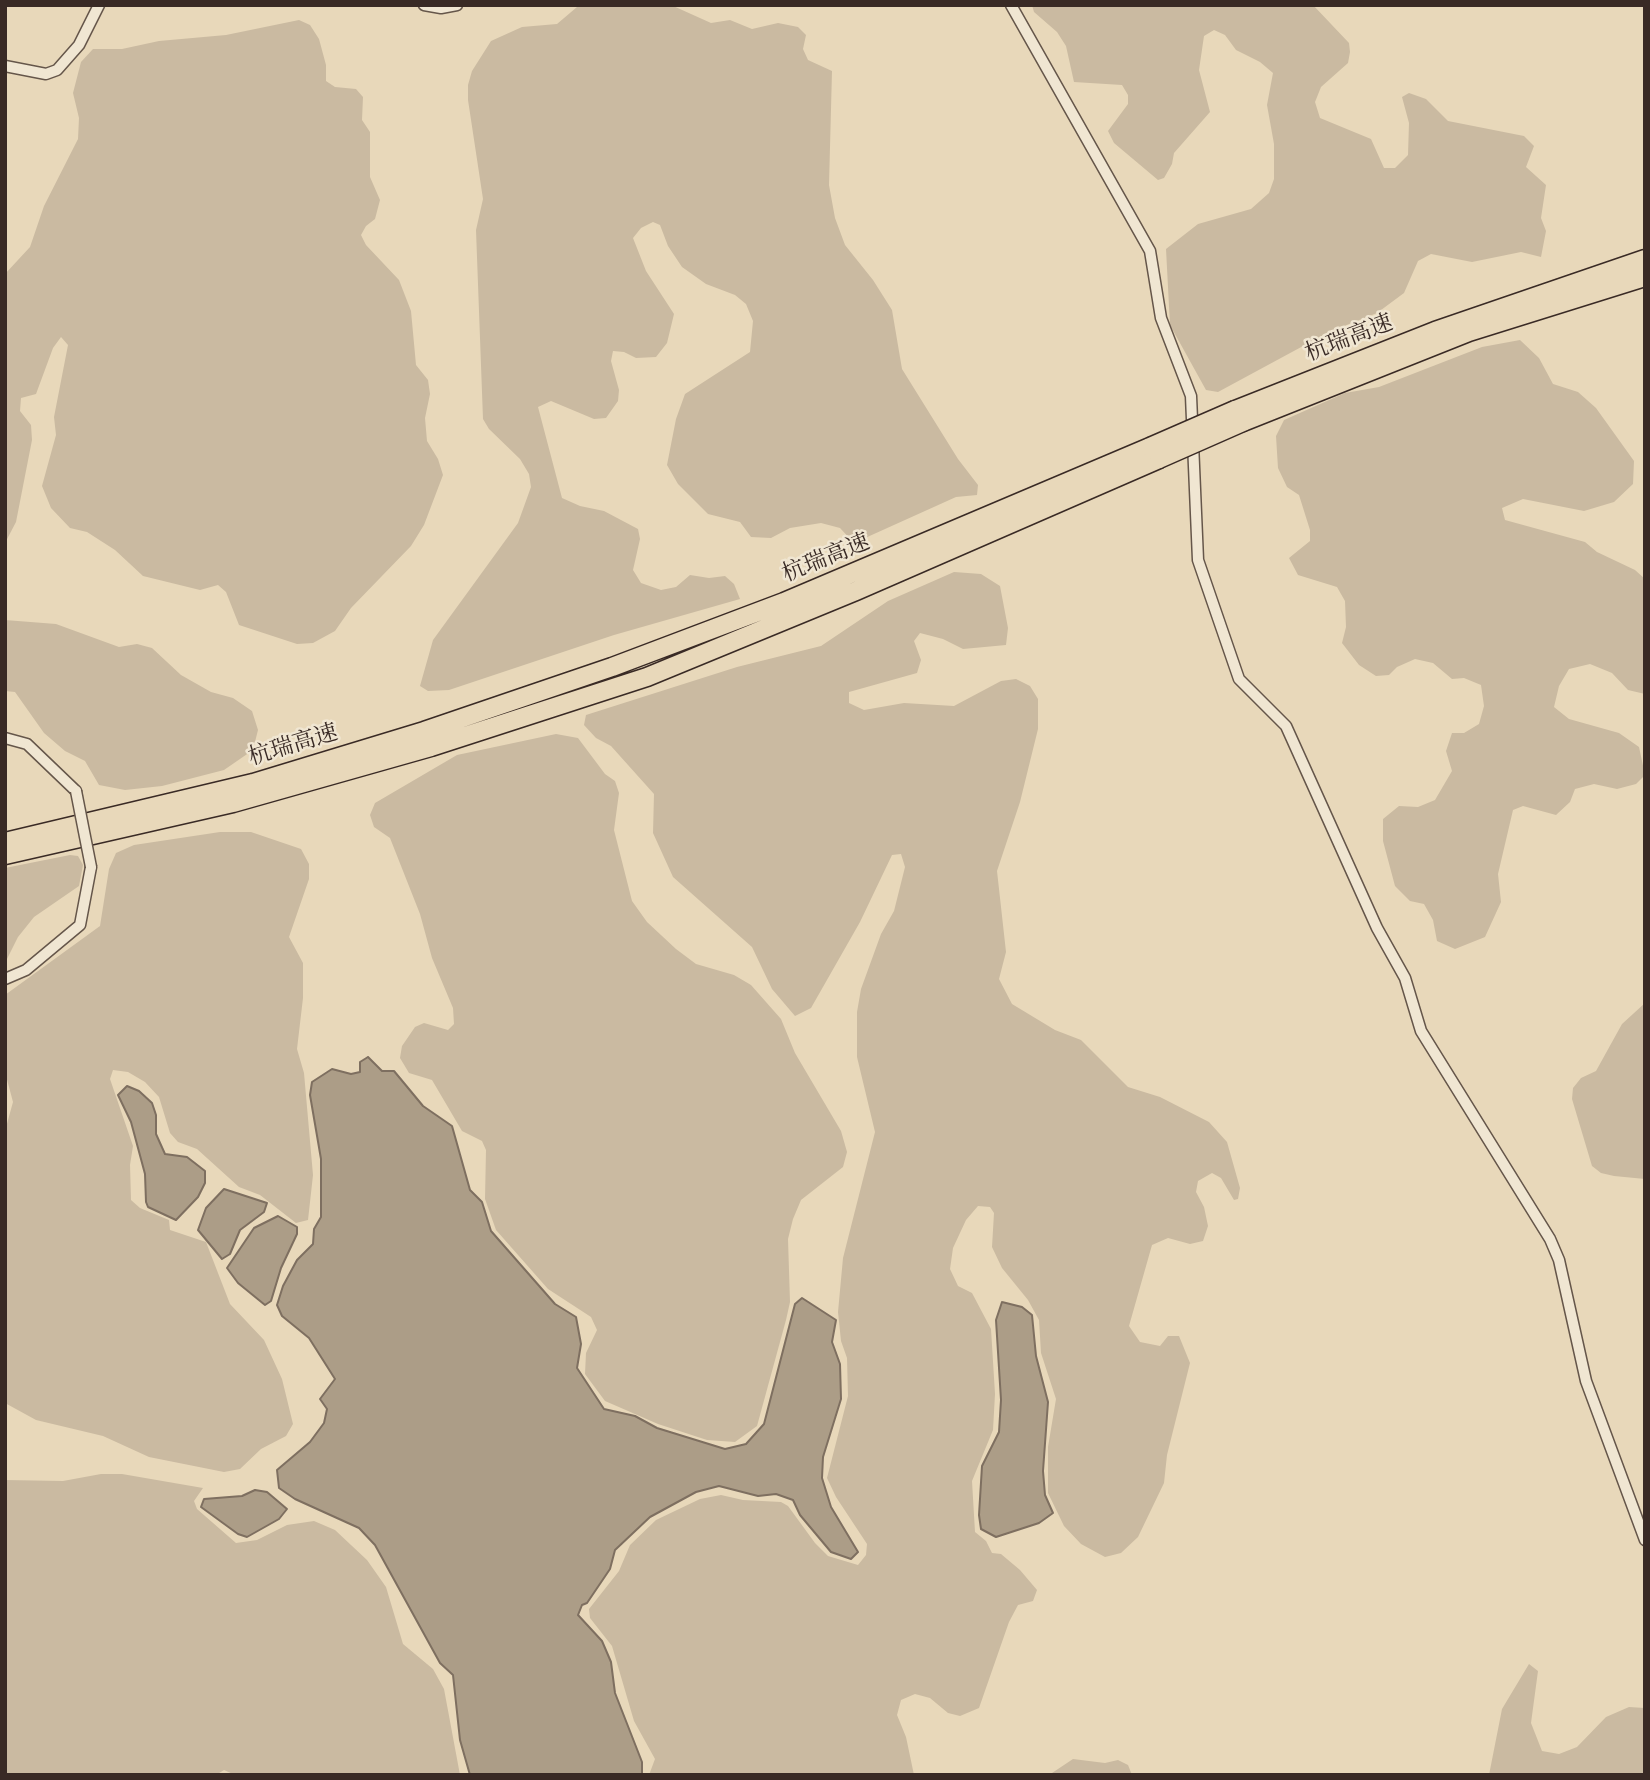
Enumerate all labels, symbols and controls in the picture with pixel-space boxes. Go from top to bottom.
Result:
street label: 杭瑞高速 [1301,309,1397,367]
street label: 杭瑞高速 [778,528,874,588]
street label: 杭瑞高速 [245,718,341,772]

